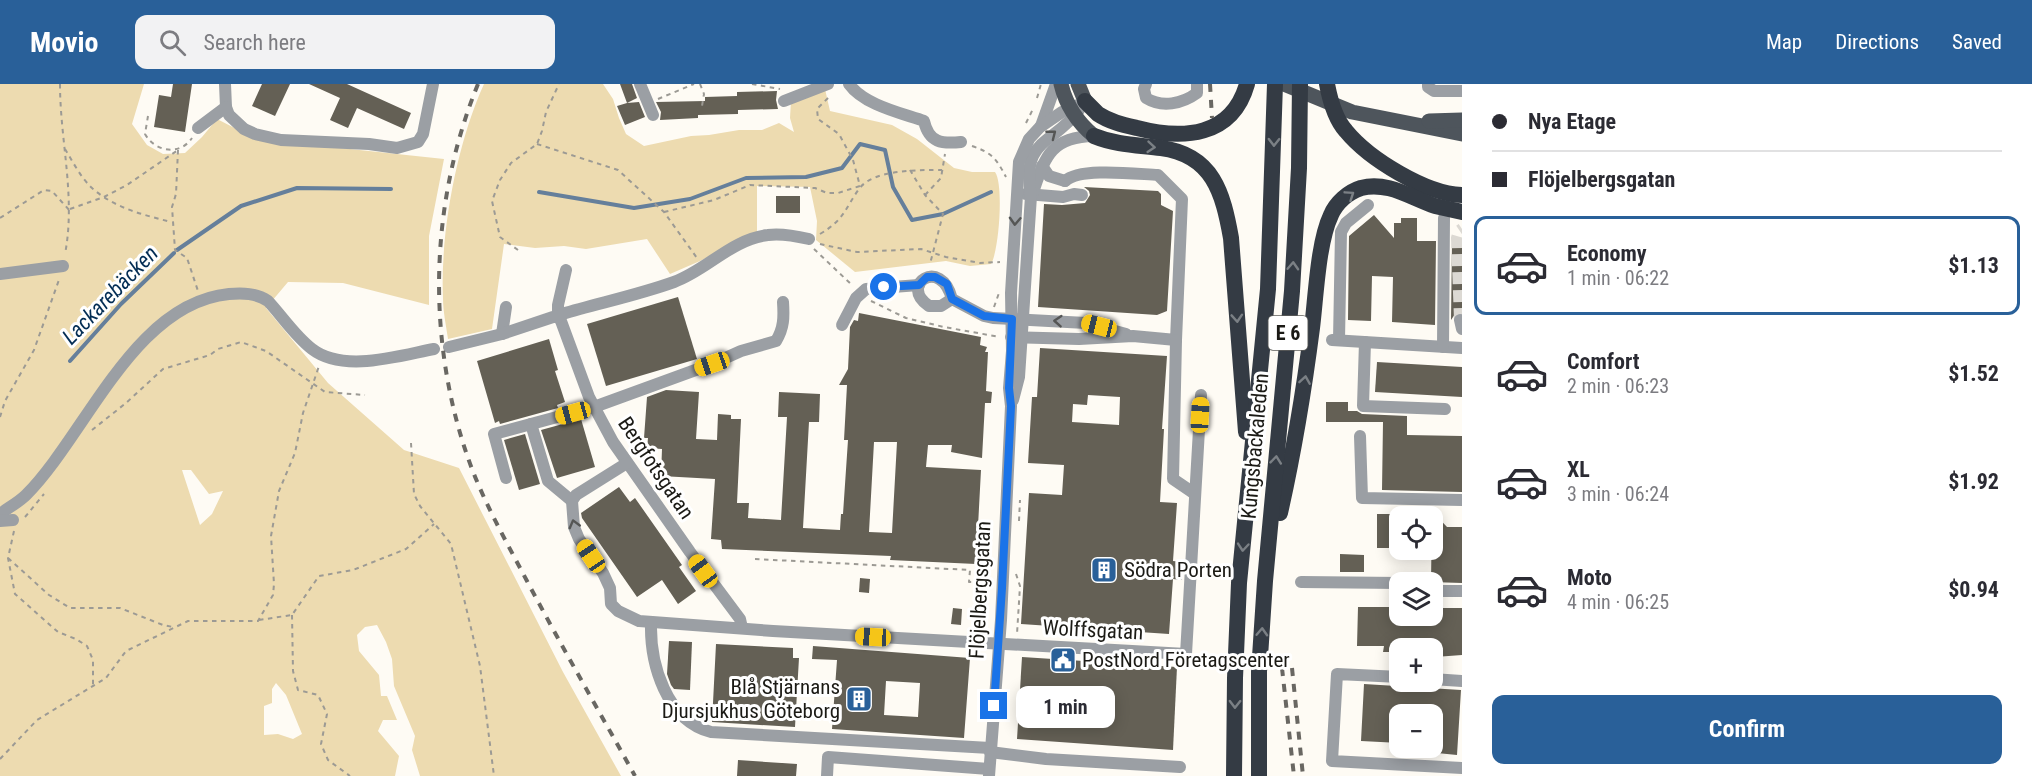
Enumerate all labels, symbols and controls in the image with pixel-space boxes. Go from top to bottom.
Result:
search box [135,15,555,69]
text: Movio [30,26,99,59]
icon: search [156,26,189,59]
text: Search here [204,30,306,55]
text: Map [1766,30,1802,54]
text: Directions [1835,30,1919,54]
text: Saved [1952,30,2002,54]
text: Nya Etage [1528,109,1616,134]
one-way arrow [1046,130,1057,141]
one-way arrow [1268,138,1280,147]
one-way arrow [1146,140,1155,153]
text: Flöjelbergsgatan [1528,167,1675,192]
one-way arrow [1343,191,1354,202]
one-way arrow [1008,216,1021,225]
icon: car [1495,239,1549,293]
water label: Lackarebäcken [57,241,163,349]
text: Economy [1567,241,1647,266]
text: $1.13 [1948,253,1999,278]
one-way arrow [1287,261,1300,270]
text: 1 min · 06:22 [1567,266,1669,290]
route start [870,273,897,300]
car [1079,313,1119,339]
one-way arrow [1230,313,1243,322]
one-way arrow [1053,314,1062,327]
road number: E 6 [1268,316,1308,350]
icon: car [1495,347,1549,401]
text: Comfort [1567,349,1640,374]
car [692,350,732,378]
text: $1.52 [1948,361,1999,386]
street label: Kungsbackaleden [1237,372,1273,520]
text: 2 min · 06:23 [1567,374,1669,398]
one-way arrow [1299,375,1311,384]
car [1190,397,1210,433]
car [553,400,593,426]
street label: Bergfotsgatan [613,412,699,524]
one-way arrow [1269,455,1282,465]
icon: car [1495,455,1549,509]
text: XL [1567,457,1590,482]
text: $1.92 [1948,469,1999,494]
text: 3 min · 06:24 [1567,482,1669,506]
map controls [1389,506,1443,758]
button: locate [1389,506,1443,560]
one-way arrow [569,519,582,529]
street label: Flöjelbergsgatan [964,520,996,660]
car [573,536,609,576]
one-way arrow [1237,542,1250,551]
car [685,551,721,591]
building icon: Södra Porten [1089,555,1119,585]
place label: Södra Porten [1124,558,1232,582]
icon: car [1495,563,1549,617]
text: Moto [1567,565,1612,590]
button: layers [1389,572,1443,626]
text: $0.94 [1948,577,1999,602]
text: 4 min · 06:25 [1567,590,1669,614]
street label: Wolffsgatan [1042,615,1144,645]
car [855,627,891,647]
one-way arrow [1255,628,1268,637]
button: + [1389,638,1443,692]
public building icon: PostNord Företagscenter [1048,645,1078,675]
place label: PostNord Företagscenter [1082,648,1290,672]
place label: Blå Stjärnans Djursjukhus Göteborg [662,675,840,723]
building icon: Blå Stjärnans Djursjukhus Göteborg [844,684,874,714]
callout: 1 min [1015,685,1114,727]
route end [980,692,1007,719]
text: 1 min [1043,695,1088,719]
button: Confirm [1492,695,2002,764]
one-way arrow [1228,700,1241,709]
button: − [1389,704,1443,758]

